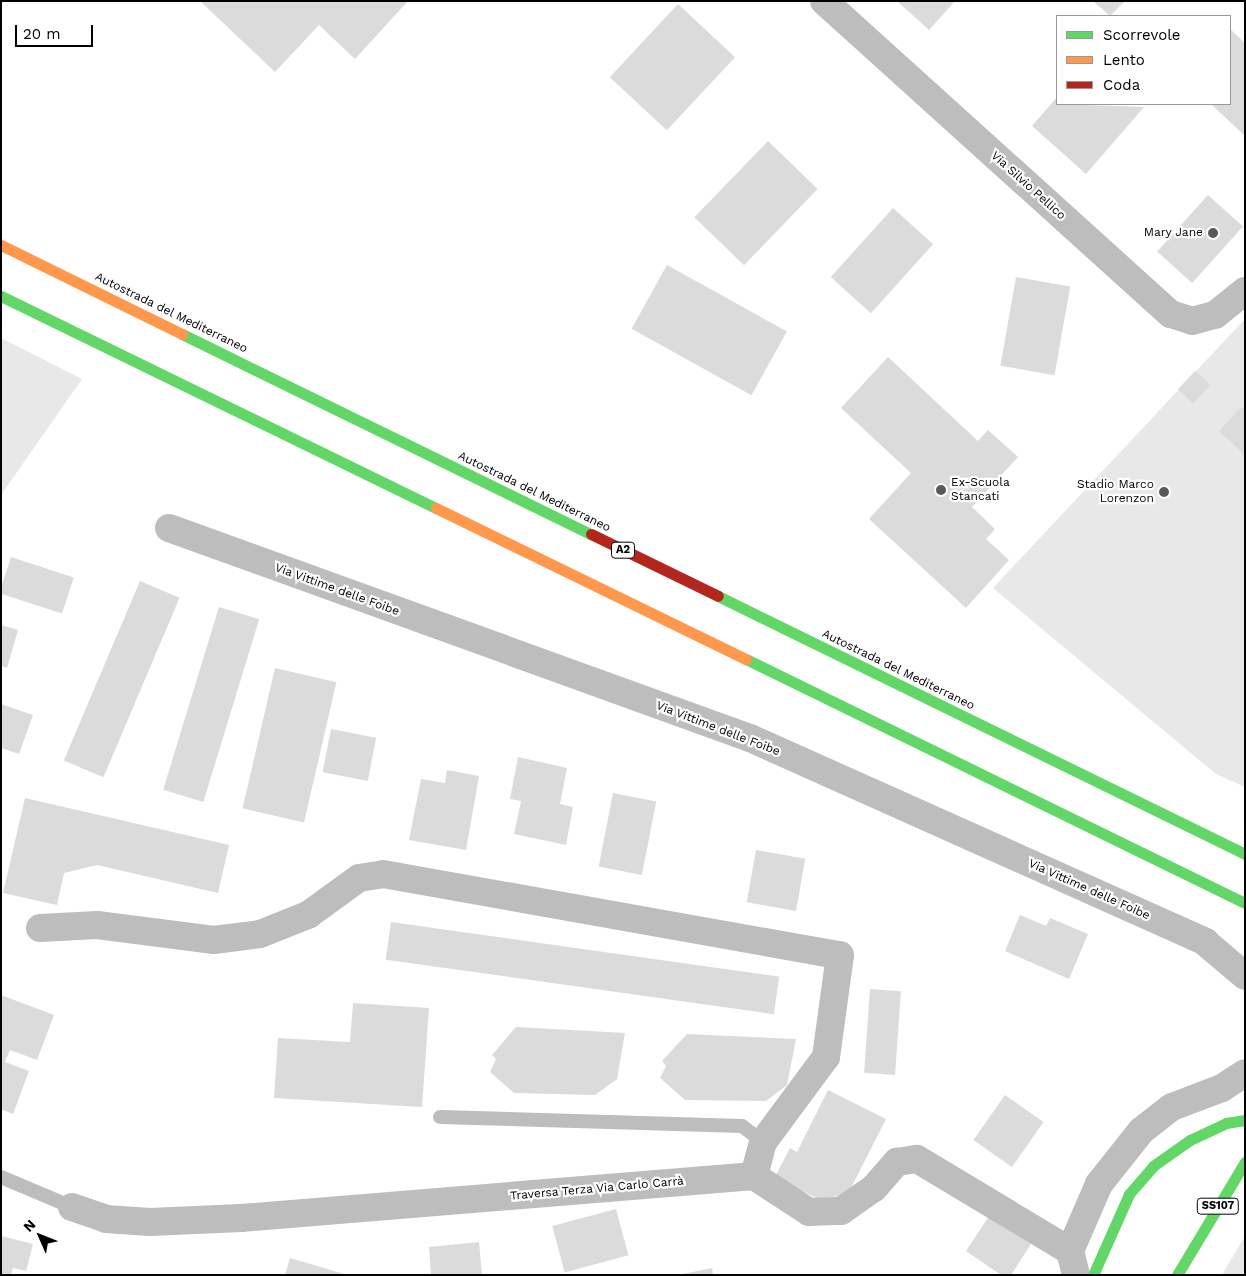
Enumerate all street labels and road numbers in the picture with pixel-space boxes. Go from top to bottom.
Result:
street label: Via Silvio Pellico [988,149,1068,223]
street label: Autostrada del Mediterraneo [92,270,250,356]
street label: Autostrada del Mediterraneo [455,449,613,535]
road number: A2 [610,542,636,558]
street label: Via Vittime delle Foibe [272,561,402,619]
street label: Autostrada del Mediterraneo [819,627,977,713]
street label: Via Vittime delle Foibe [654,699,782,759]
street label: Via Vittime delle Foibe [1026,857,1152,923]
street label: Traversa Terza Via Carlo Carrà [509,1174,685,1204]
road number: SS107 [1197,1198,1239,1214]

